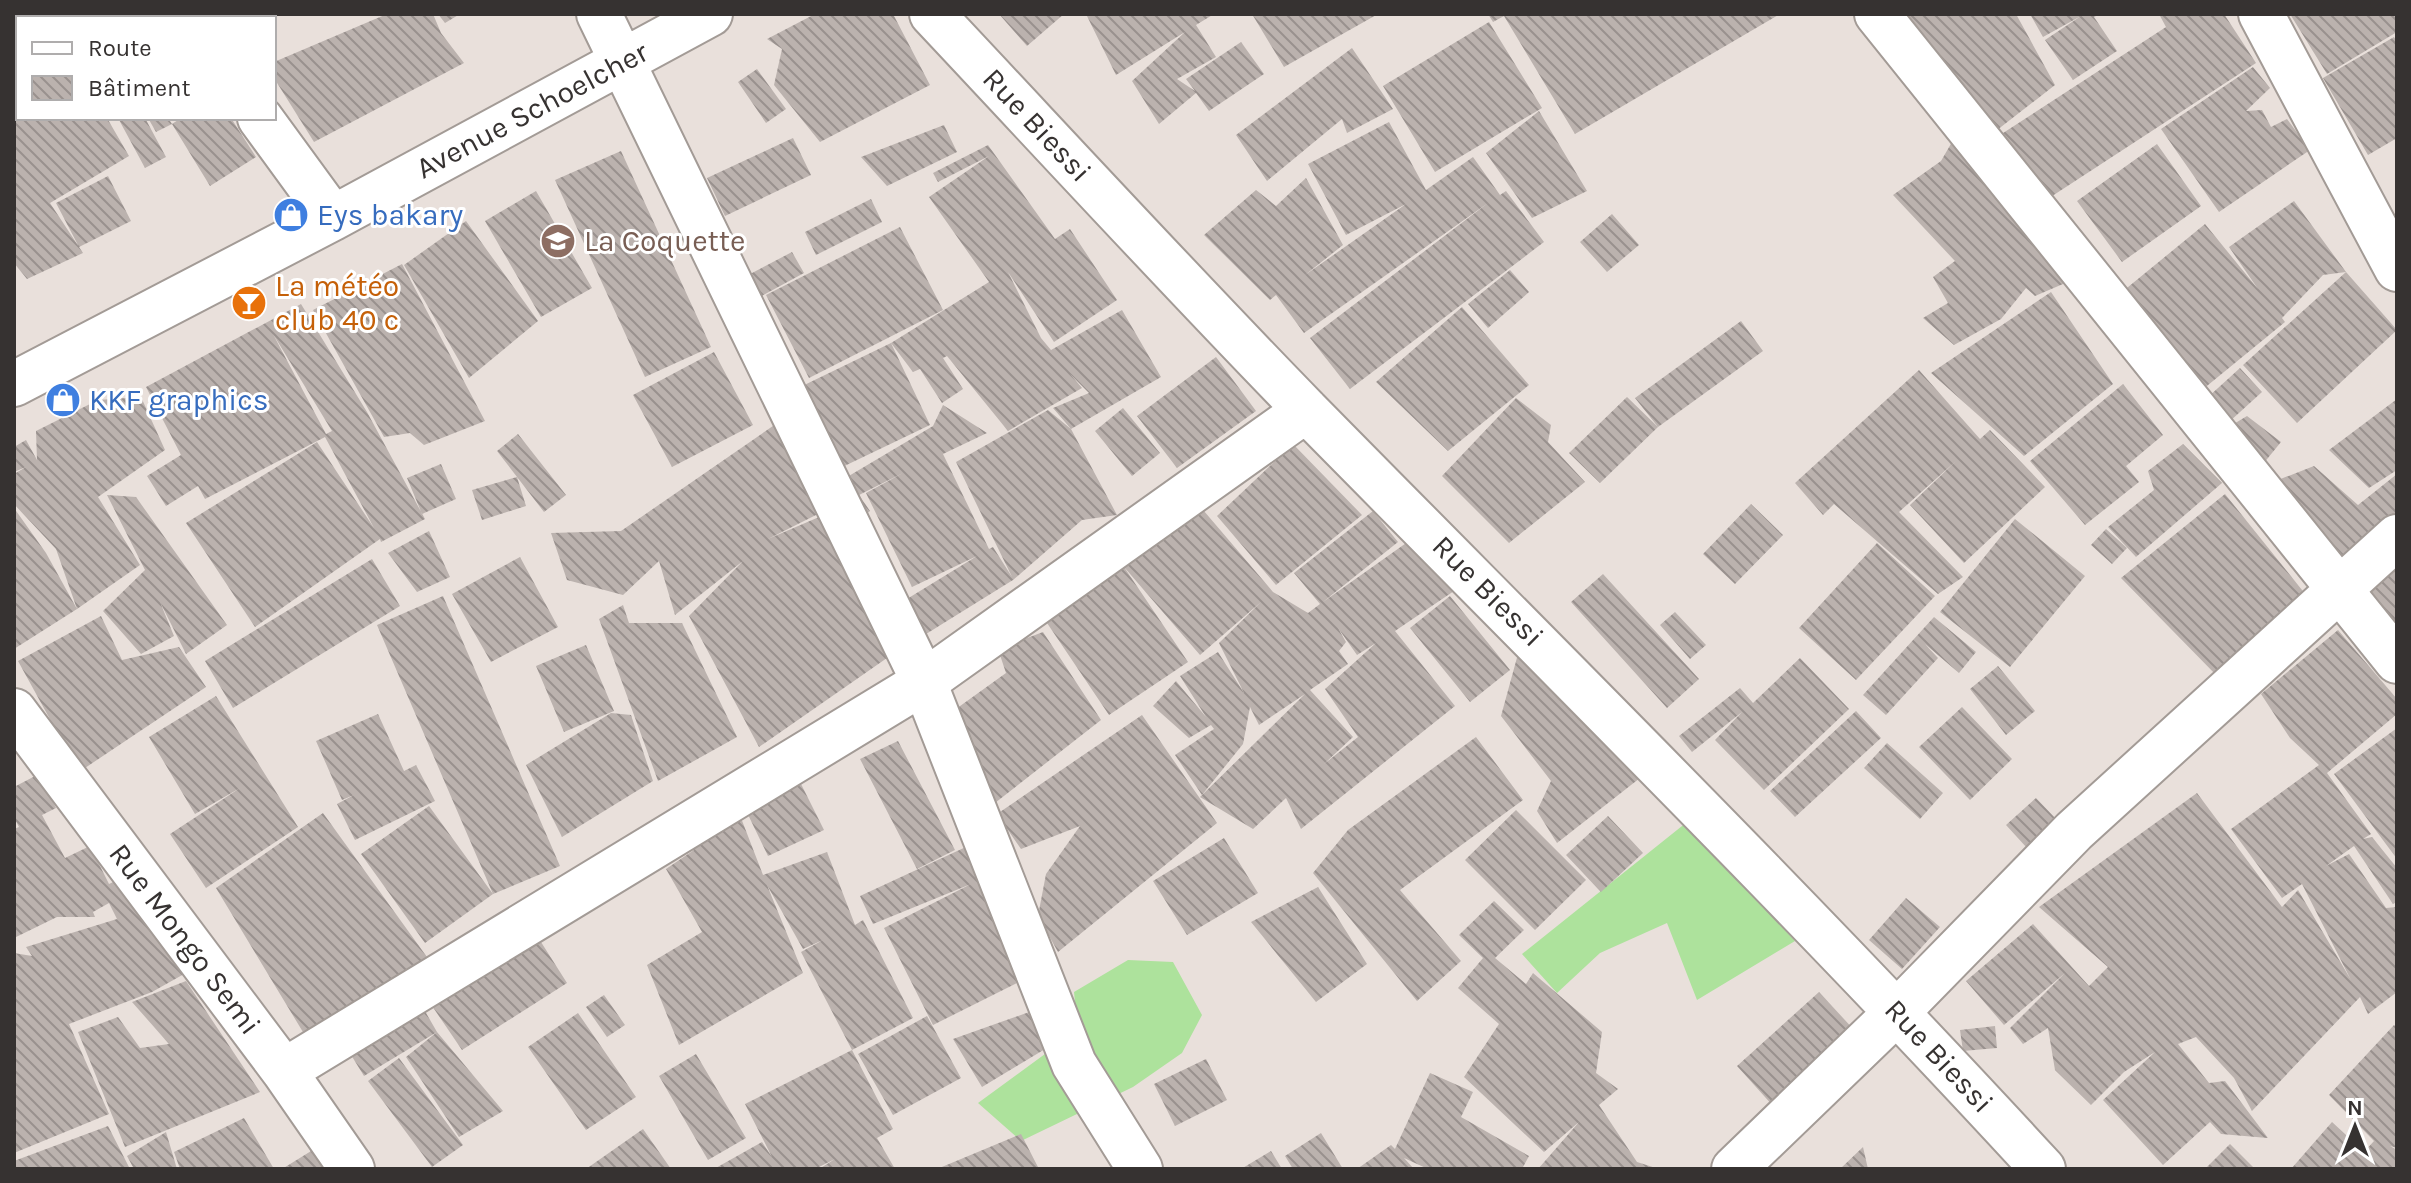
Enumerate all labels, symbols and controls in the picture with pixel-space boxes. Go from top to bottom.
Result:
legend [16,16,276,120]
text: Route [88,34,152,62]
street label: Avenue Schoelcher [410,34,654,186]
street label: Rue Biessi [975,61,1099,189]
text: Bâtiment [88,74,191,102]
shop icon: Eys bakary [272,196,310,234]
place label: Eys bakary [317,197,463,233]
school or university icon: La Coquette [539,222,577,260]
place label: La Coquette [584,223,746,259]
place label: La météo club 40 c [275,268,399,338]
bar icon: La météo club 40 c [230,284,268,322]
shop icon: KKF graphics [44,381,82,419]
place label: KKF graphics [89,382,268,418]
street label: Rue Biessi [1425,528,1551,654]
street label: Rue Mongo Semi [101,836,269,1042]
street label: Rue Biessi [1877,992,2001,1120]
north arrow [2315,1087,2395,1167]
text: N [2347,1095,2363,1121]

